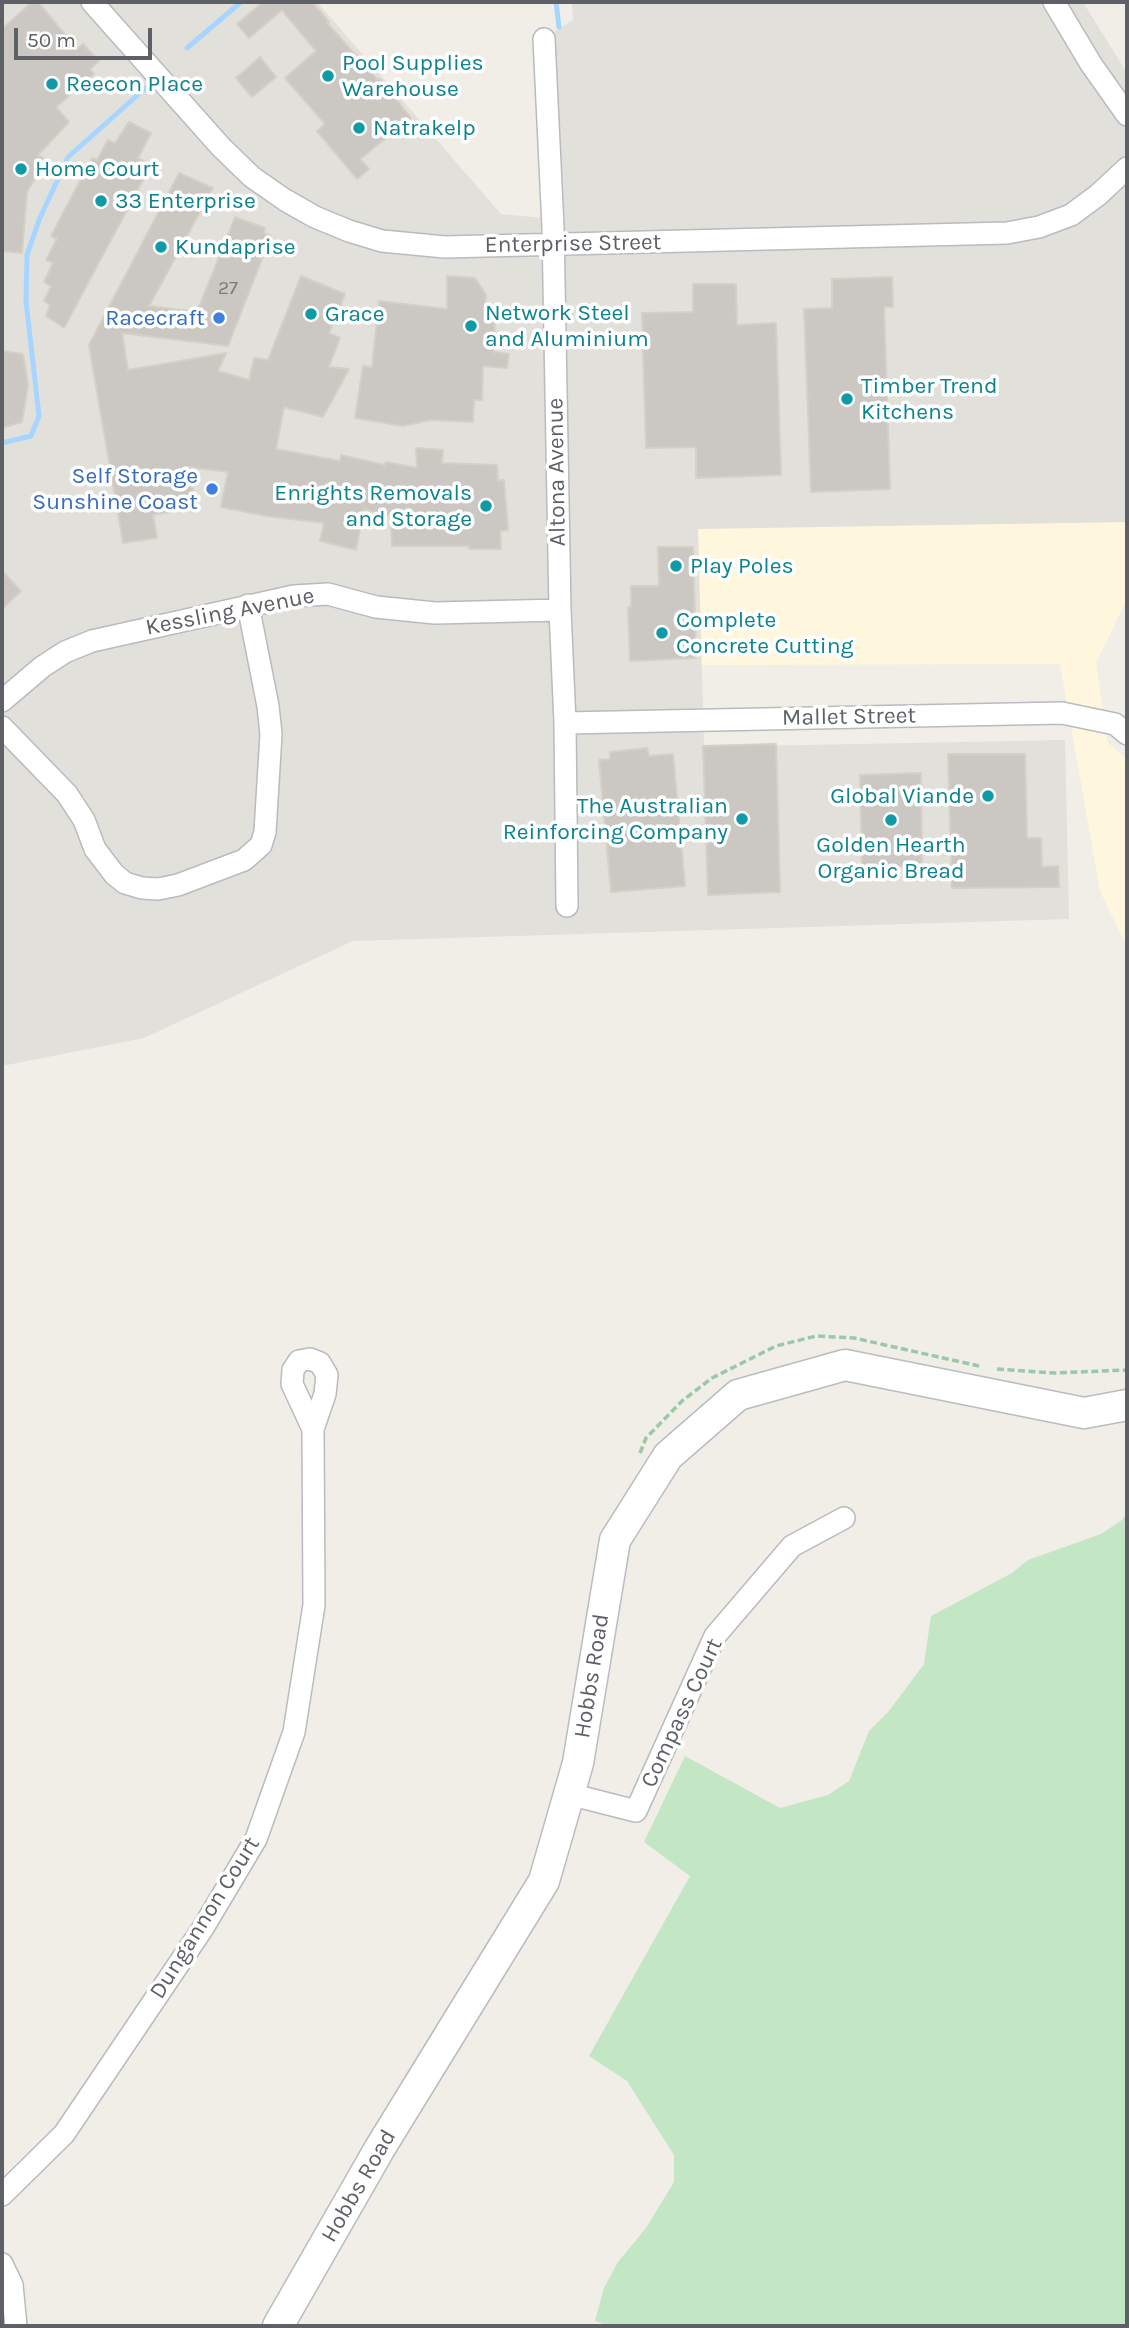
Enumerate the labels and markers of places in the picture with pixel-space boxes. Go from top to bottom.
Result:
place label: Pool Supplies Warehouse [342,49,484,103]
marker: Pool Supplies Warehouse [320,68,336,84]
place label: Reecon Place [66,70,203,98]
marker: Reecon Place [44,76,60,92]
place label: Natrakelp [373,114,476,142]
marker: Natrakelp [351,120,367,136]
place label: Home Court [35,155,159,183]
marker: Home Court [13,161,29,177]
place label: 33 Enterprise [115,187,256,215]
marker: 33 Enterprise [93,193,109,209]
place label: Kundaprise [175,233,296,261]
marker: Kundaprise [153,239,169,255]
place label: Network Steel and Aluminium [485,299,649,353]
place label: Grace [325,300,384,328]
place label: Racecraft [105,304,205,332]
marker: Grace [303,306,319,322]
marker: Racecraft [211,310,227,326]
marker: Network Steel and Aluminium [463,318,479,334]
place label: Timber Trend Kitchens [861,372,998,426]
marker: Timber Trend Kitchens [839,391,855,407]
place label: Self Storage Sunshine Coast [32,462,198,516]
place label: Enrights Removals and Storage [274,479,472,533]
marker: Self Storage Sunshine Coast [204,481,220,497]
marker: Enrights Removals and Storage [478,498,494,514]
place label: Play Poles [690,552,794,580]
marker: Play Poles [668,558,684,574]
place label: Complete Concrete Cutting [676,606,854,660]
marker: Complete Concrete Cutting [654,625,670,641]
place label: Global Viande [830,782,974,810]
marker: Global Viande [980,788,996,804]
place label: The Australian Reinforcing Company [503,792,728,846]
marker: The Australian Reinforcing Company [734,811,750,827]
marker: Golden Hearth Organic Bread [883,812,899,828]
place label: Golden Hearth Organic Bread [816,831,966,885]

